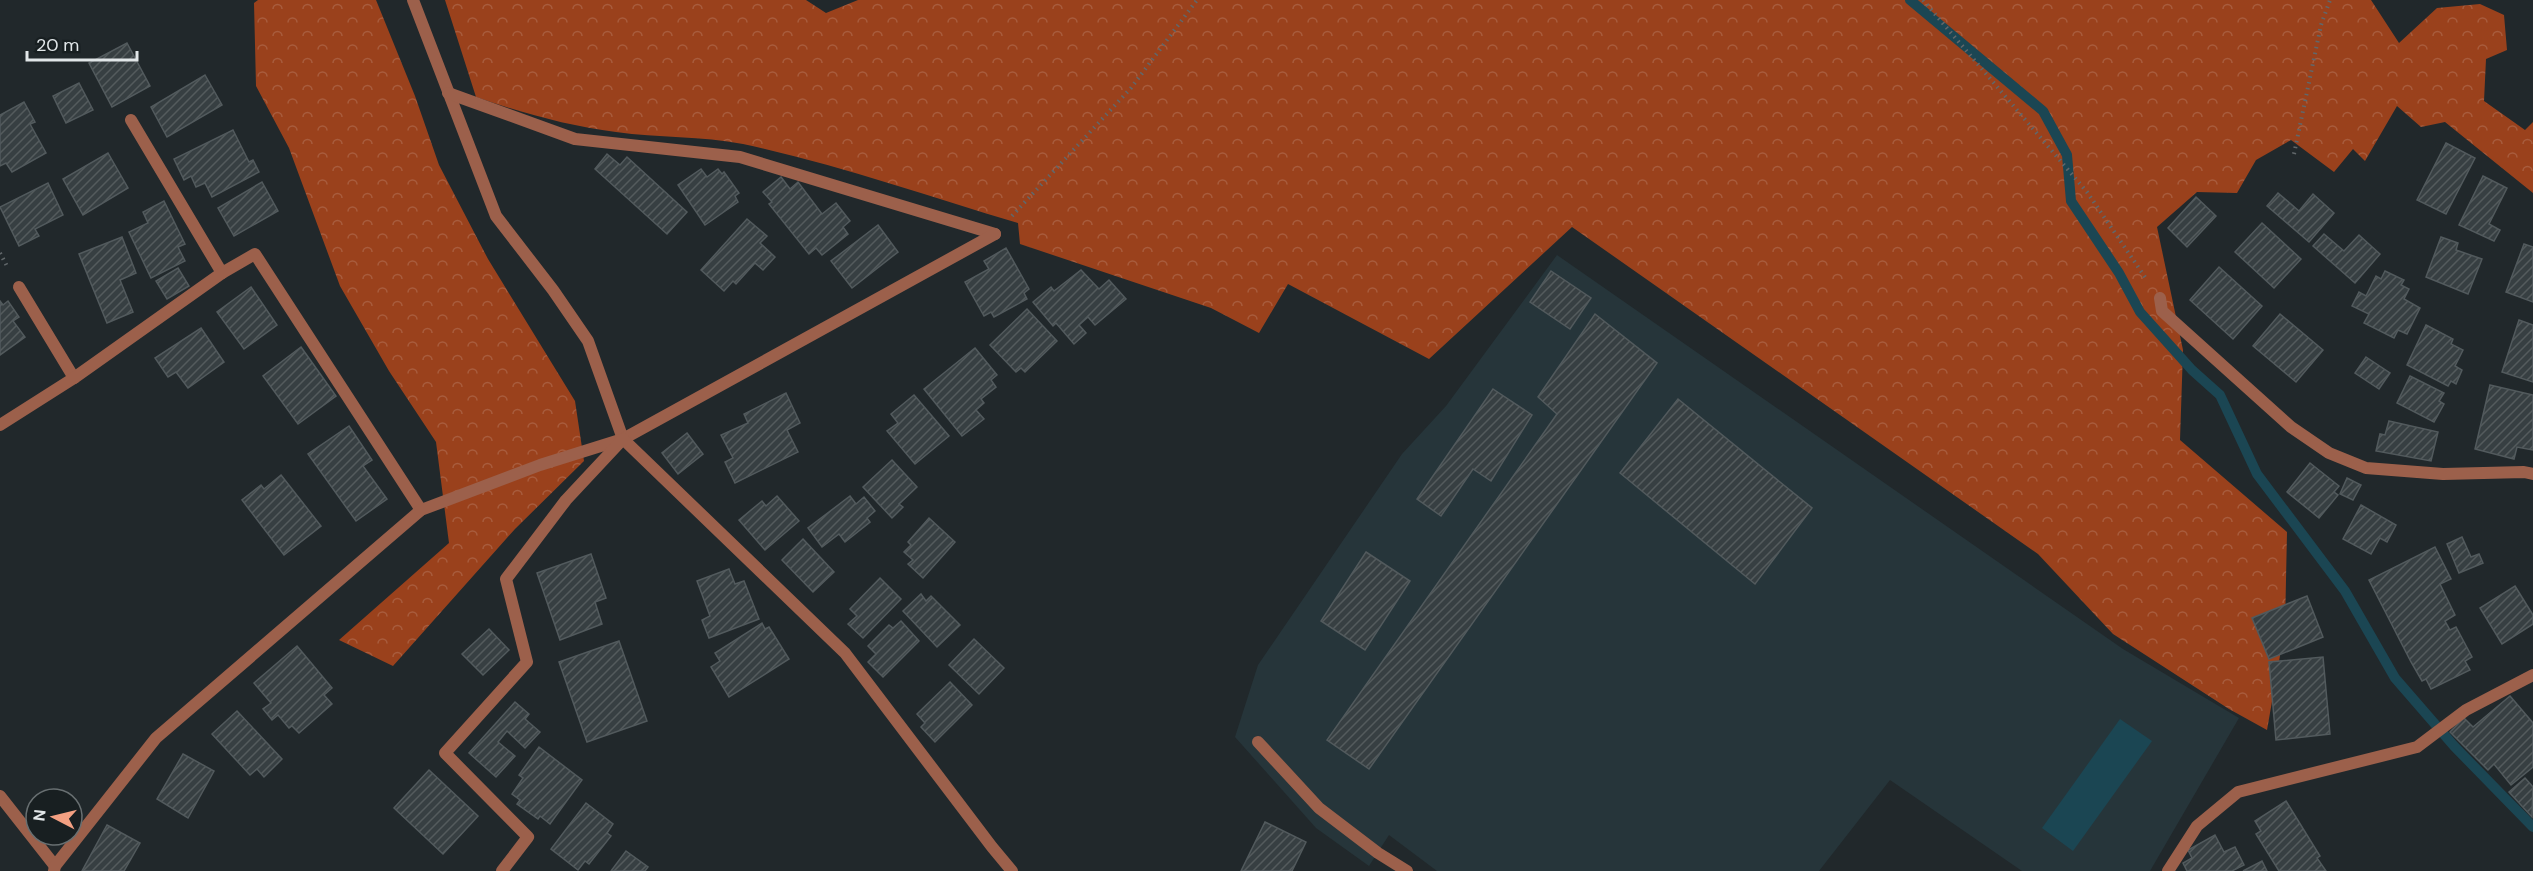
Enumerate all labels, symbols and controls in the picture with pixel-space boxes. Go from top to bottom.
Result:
scale bar [27,24,136,62]
text: 20 m [36,33,79,57]
north arrow [24,787,84,847]
text: N [28,808,51,822]

